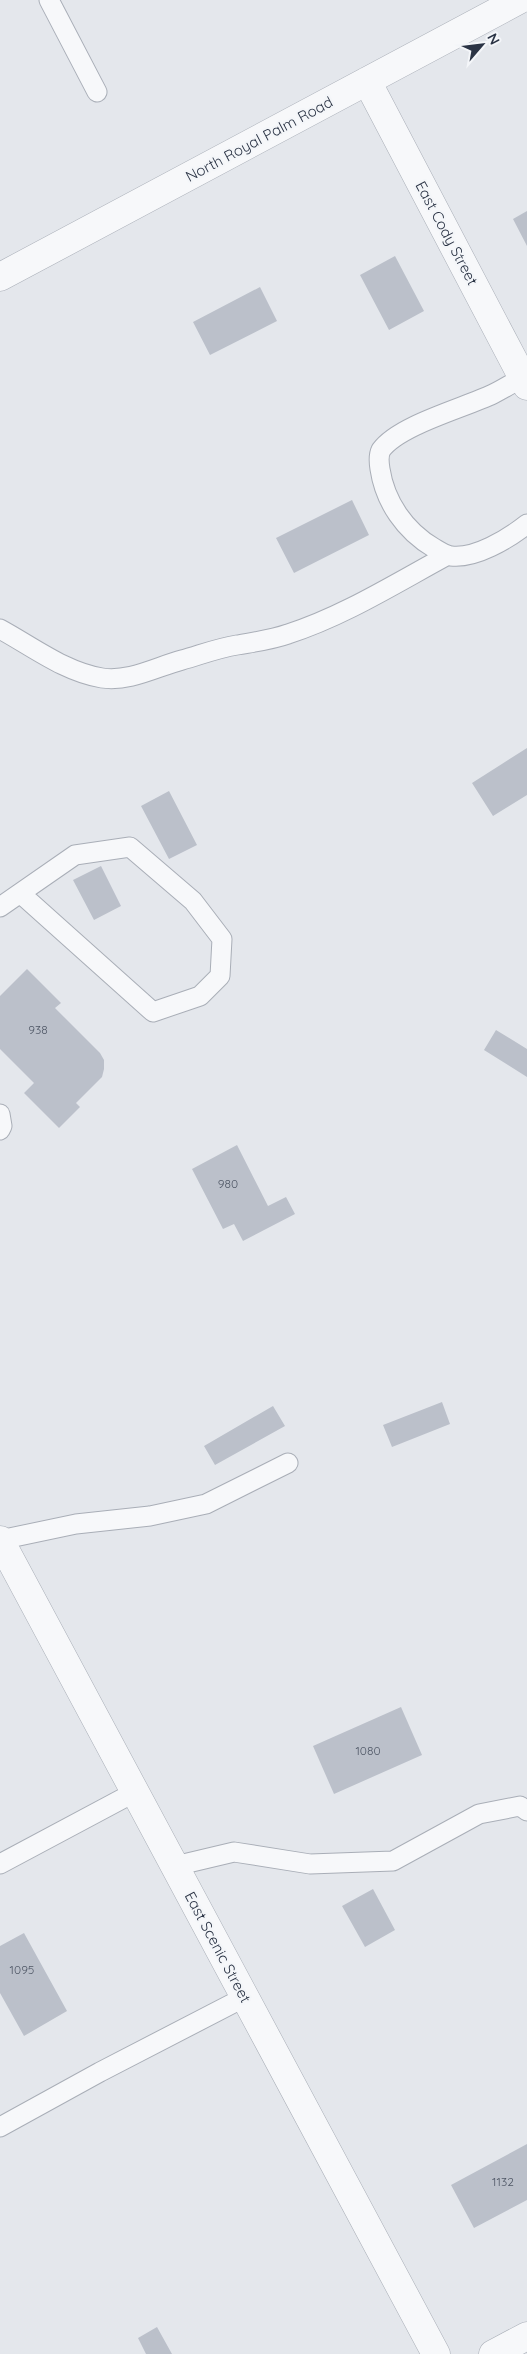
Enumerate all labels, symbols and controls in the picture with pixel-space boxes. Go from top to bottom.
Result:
north arrow [457,20,507,70]
text: N [483,30,504,48]
street label: North Royal Palm Road [182,92,336,186]
street label: East Cody Street [412,178,482,288]
house number: 938 [28,1022,48,1037]
house number: 980 [218,1176,238,1191]
house number: 1080 [355,1743,381,1758]
street label: East Scenic Street [181,1888,255,2006]
house number: 1095 [10,1962,34,1977]
house number: 1132 [492,2174,514,2189]

